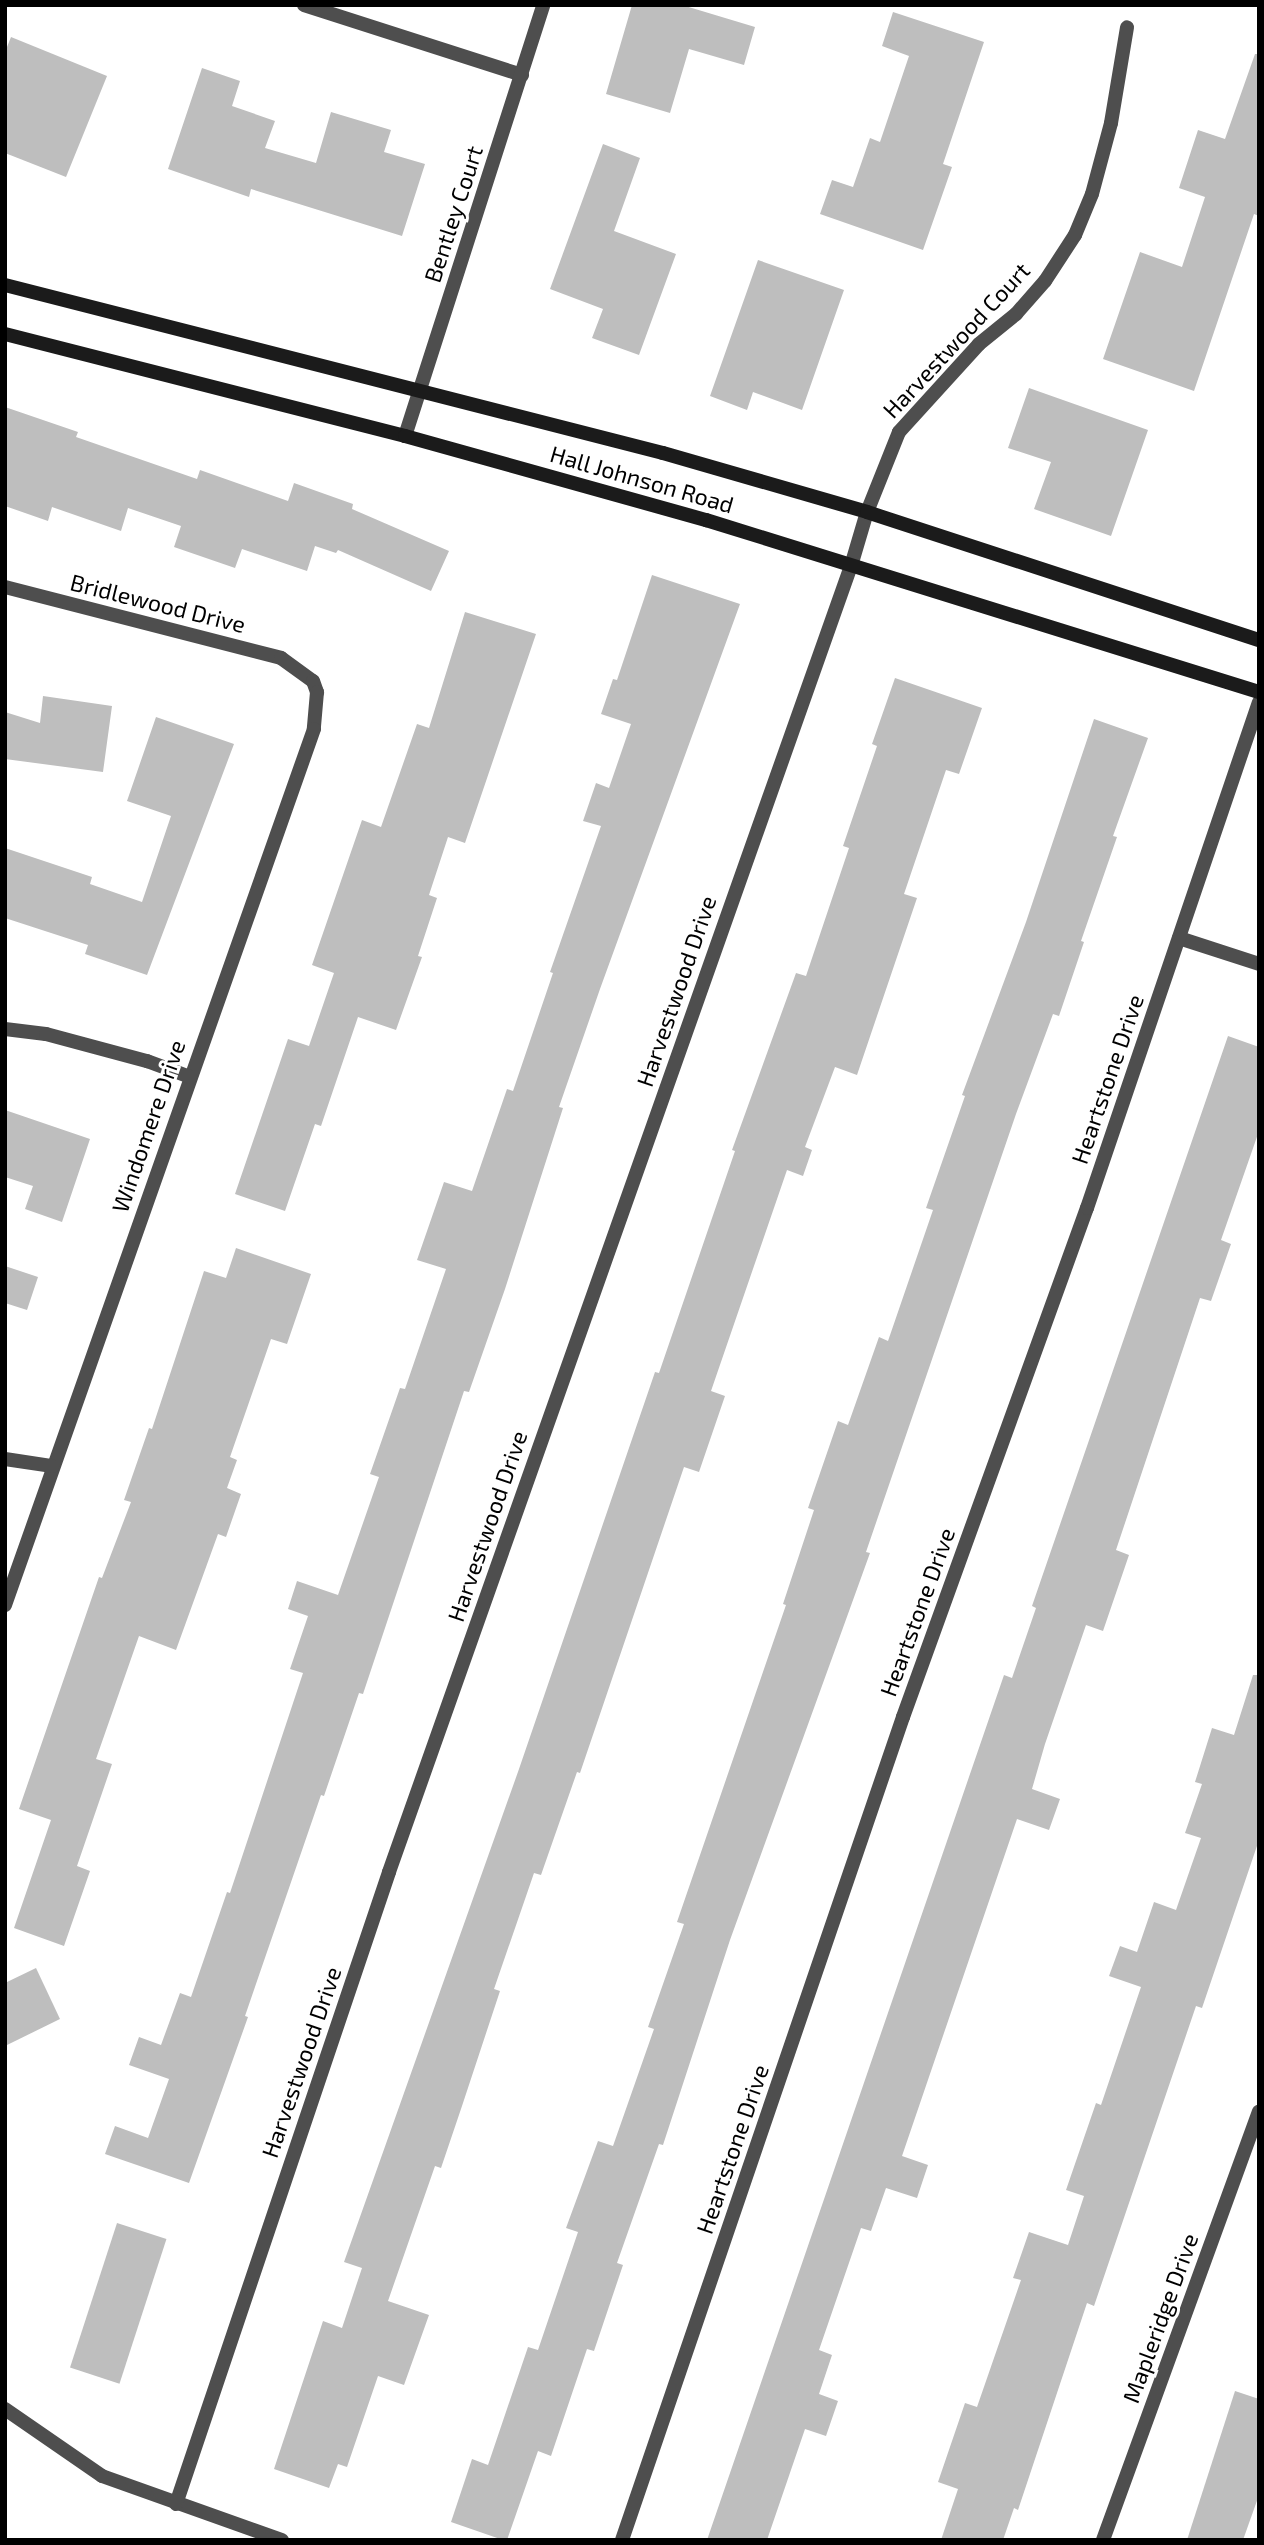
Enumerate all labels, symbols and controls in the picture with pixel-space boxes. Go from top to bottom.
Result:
street label: Bentley Court [418,142,488,286]
street label: Harvestwood Court [877,256,1035,424]
street label: Hall Johnson Road [547,439,737,519]
street label: Bridlewood Drive [68,568,248,638]
street label: Harvestwood Drive [630,892,722,1090]
street label: Heartstone Drive [1065,991,1149,1167]
street label: Windomere Drive [106,1036,190,1216]
street label: Harvestwood Drive [441,1427,533,1625]
street label: Heartstone Drive [874,1524,960,1700]
street label: Harvestwood Drive [255,1963,347,2161]
street label: Heartstone Drive [690,2061,774,2237]
street label: Mapleridge Drive [1117,2230,1203,2406]

